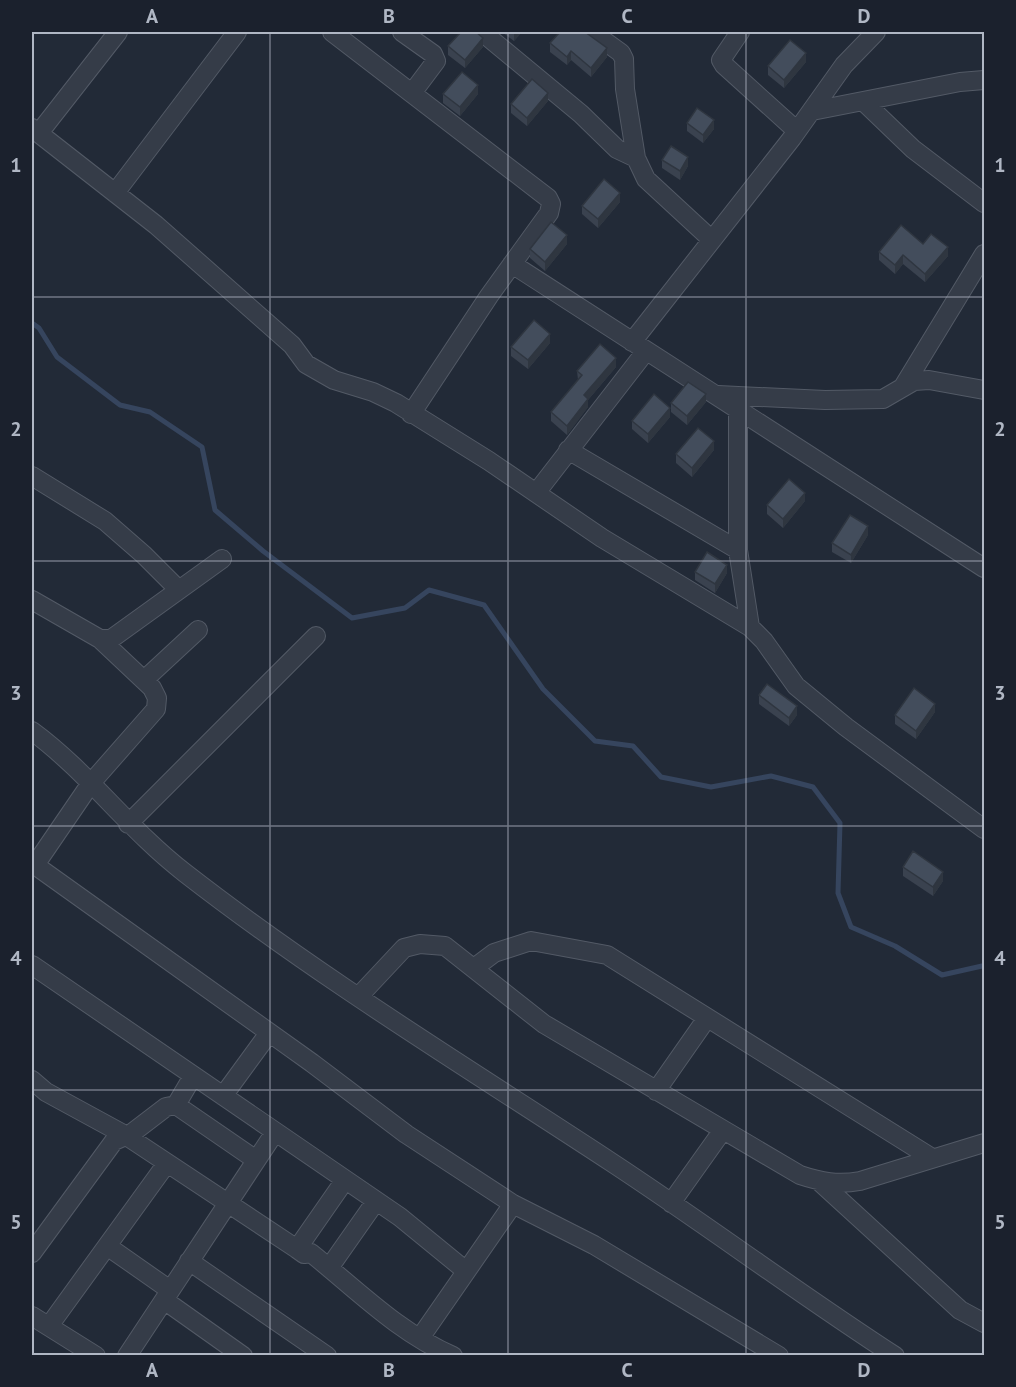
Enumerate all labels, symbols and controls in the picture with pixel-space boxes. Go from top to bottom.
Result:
text: A [146,3,159,29]
text: B [383,3,395,29]
text: C [621,3,633,29]
text: D [858,3,871,29]
text: 1 [10,152,22,178]
text: 1 [994,152,1006,178]
text: 2 [10,416,22,442]
text: 2 [994,416,1006,442]
text: 3 [10,680,22,706]
text: 3 [994,680,1006,706]
text: 4 [10,945,22,971]
text: 4 [994,945,1006,971]
text: 5 [10,1209,22,1235]
text: 5 [994,1209,1006,1235]
text: A [146,1357,159,1383]
text: B [383,1357,395,1383]
text: C [621,1357,633,1383]
text: D [858,1357,871,1383]

